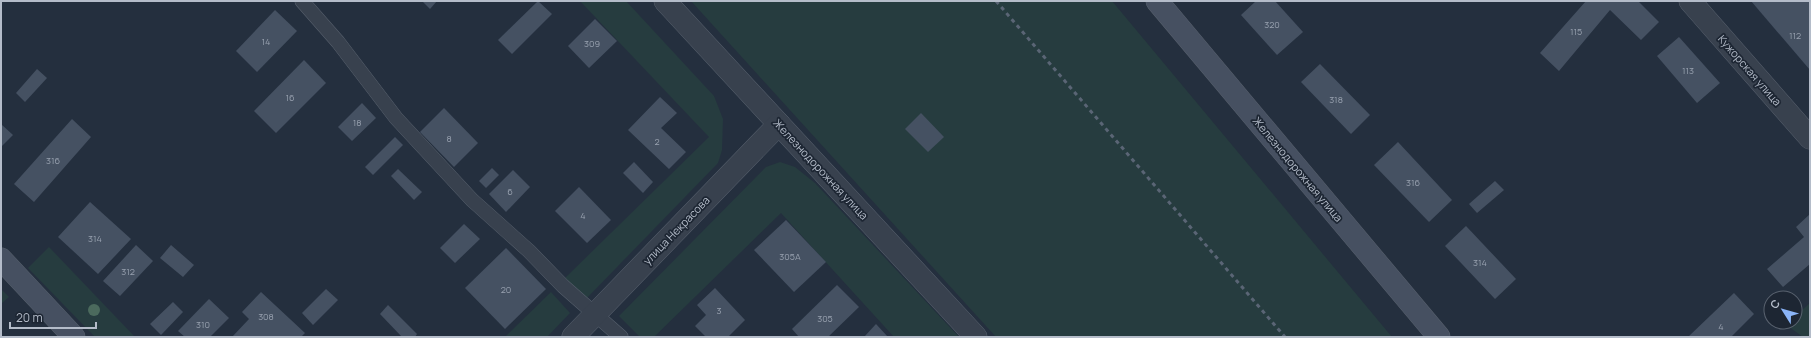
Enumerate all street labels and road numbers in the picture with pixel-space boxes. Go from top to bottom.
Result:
street label: Кужорская улица [1715,31,1785,109]
street label: Железнодорожная улица [1250,113,1346,225]
street label: Железнодорожная улица [770,115,872,223]
street label: улица Некрасова [639,193,713,267]

